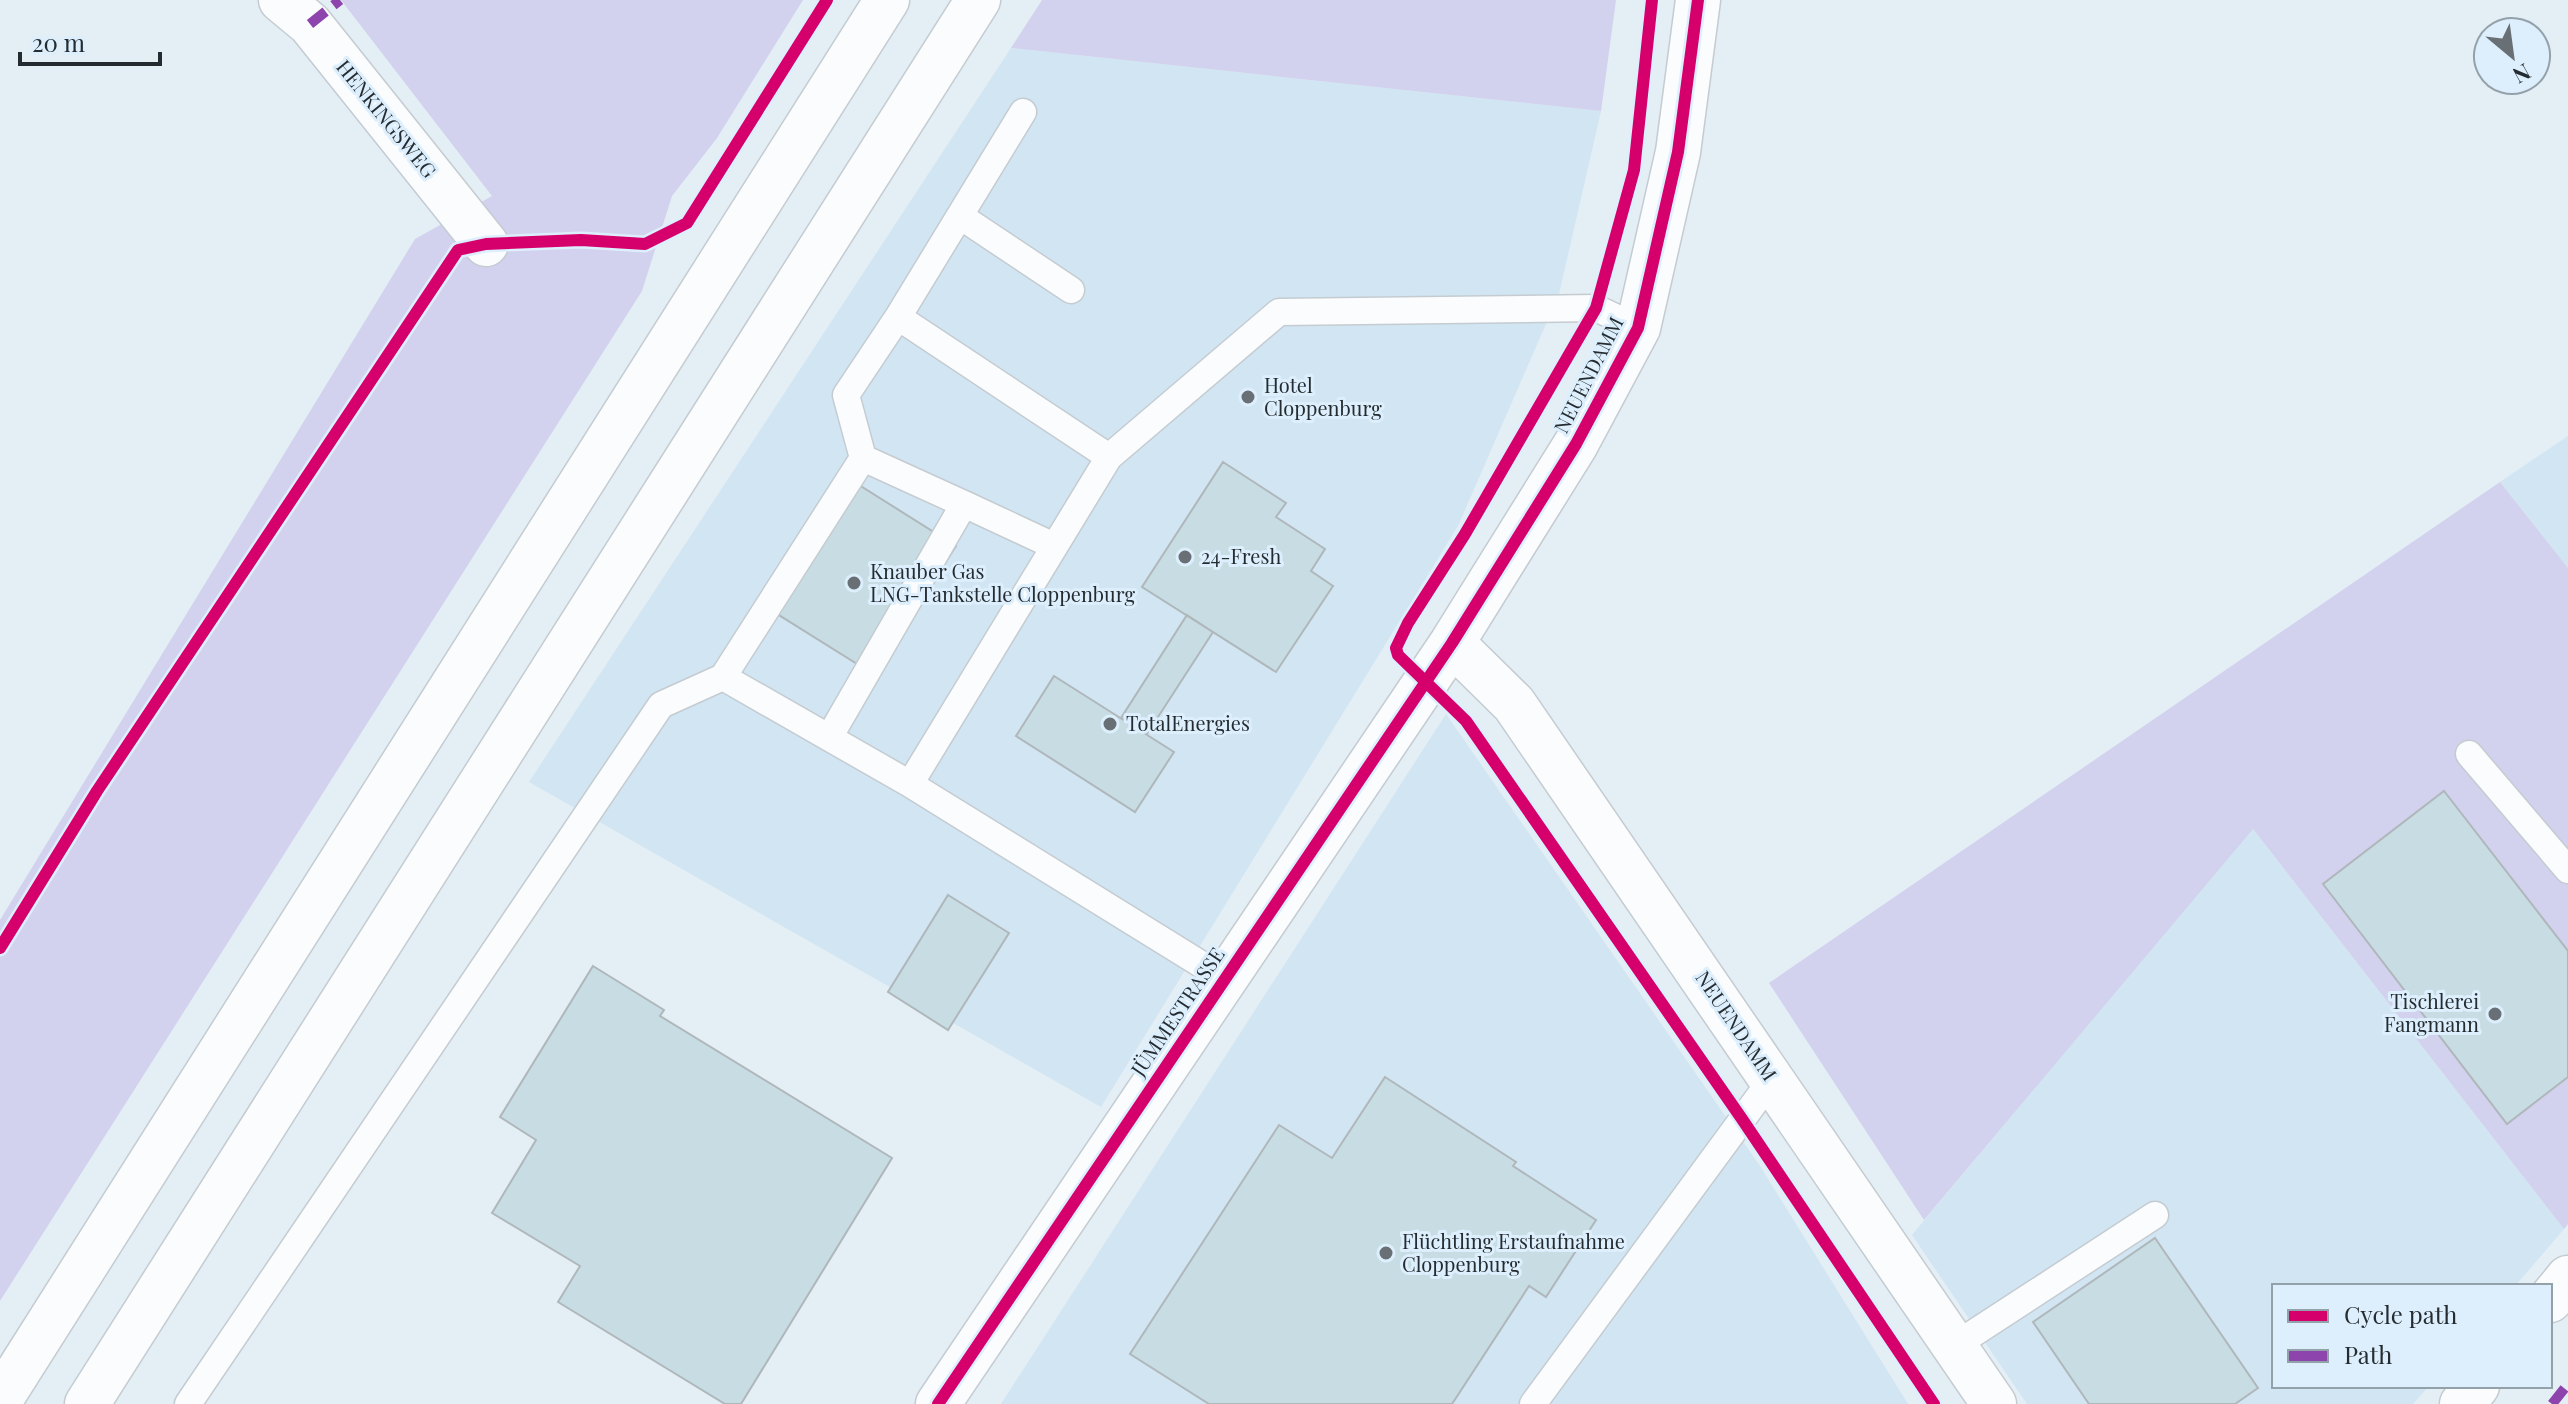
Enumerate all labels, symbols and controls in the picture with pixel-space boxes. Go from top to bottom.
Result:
scale bar [20,16,160,66]
north arrow [2472,16,2552,96]
text: 20 m [32,26,85,58]
street label: HENKINGSWEG [331,53,443,183]
text: N [2508,57,2536,91]
street label: NEUENDAMM [1547,311,1629,437]
place label: Hotel Cloppenburg [1264,371,1382,421]
marker: Hotel Cloppenburg [1239,388,1257,406]
place label: 24-Fresh [1201,542,1281,569]
marker: 24-Fresh [1176,548,1194,566]
place label: Knauber Gas LNG-Tankstelle Cloppenburg [870,557,1136,607]
marker: Knauber Gas LNG-Tankstelle Cloppenburg [845,574,863,592]
place label: TotalEnergies [1126,709,1250,736]
marker: TotalEnergies [1101,715,1119,733]
street label: JÜMMESTRASSE [1123,942,1230,1082]
street label: NEUENDAMM [1690,965,1784,1085]
place label: Tischlerei Fangmann [2384,987,2479,1037]
marker: Tischlerei Fangmann [2486,1005,2504,1023]
place label: Flüchtling Erstaufnahme Cloppenburg [1402,1227,1625,1277]
marker: Flüchtling Erstaufnahme Cloppenburg [1377,1244,1395,1262]
legend [2272,1284,2552,1388]
text: Cycle path [2344,1298,2457,1330]
text: Path [2344,1338,2392,1370]

